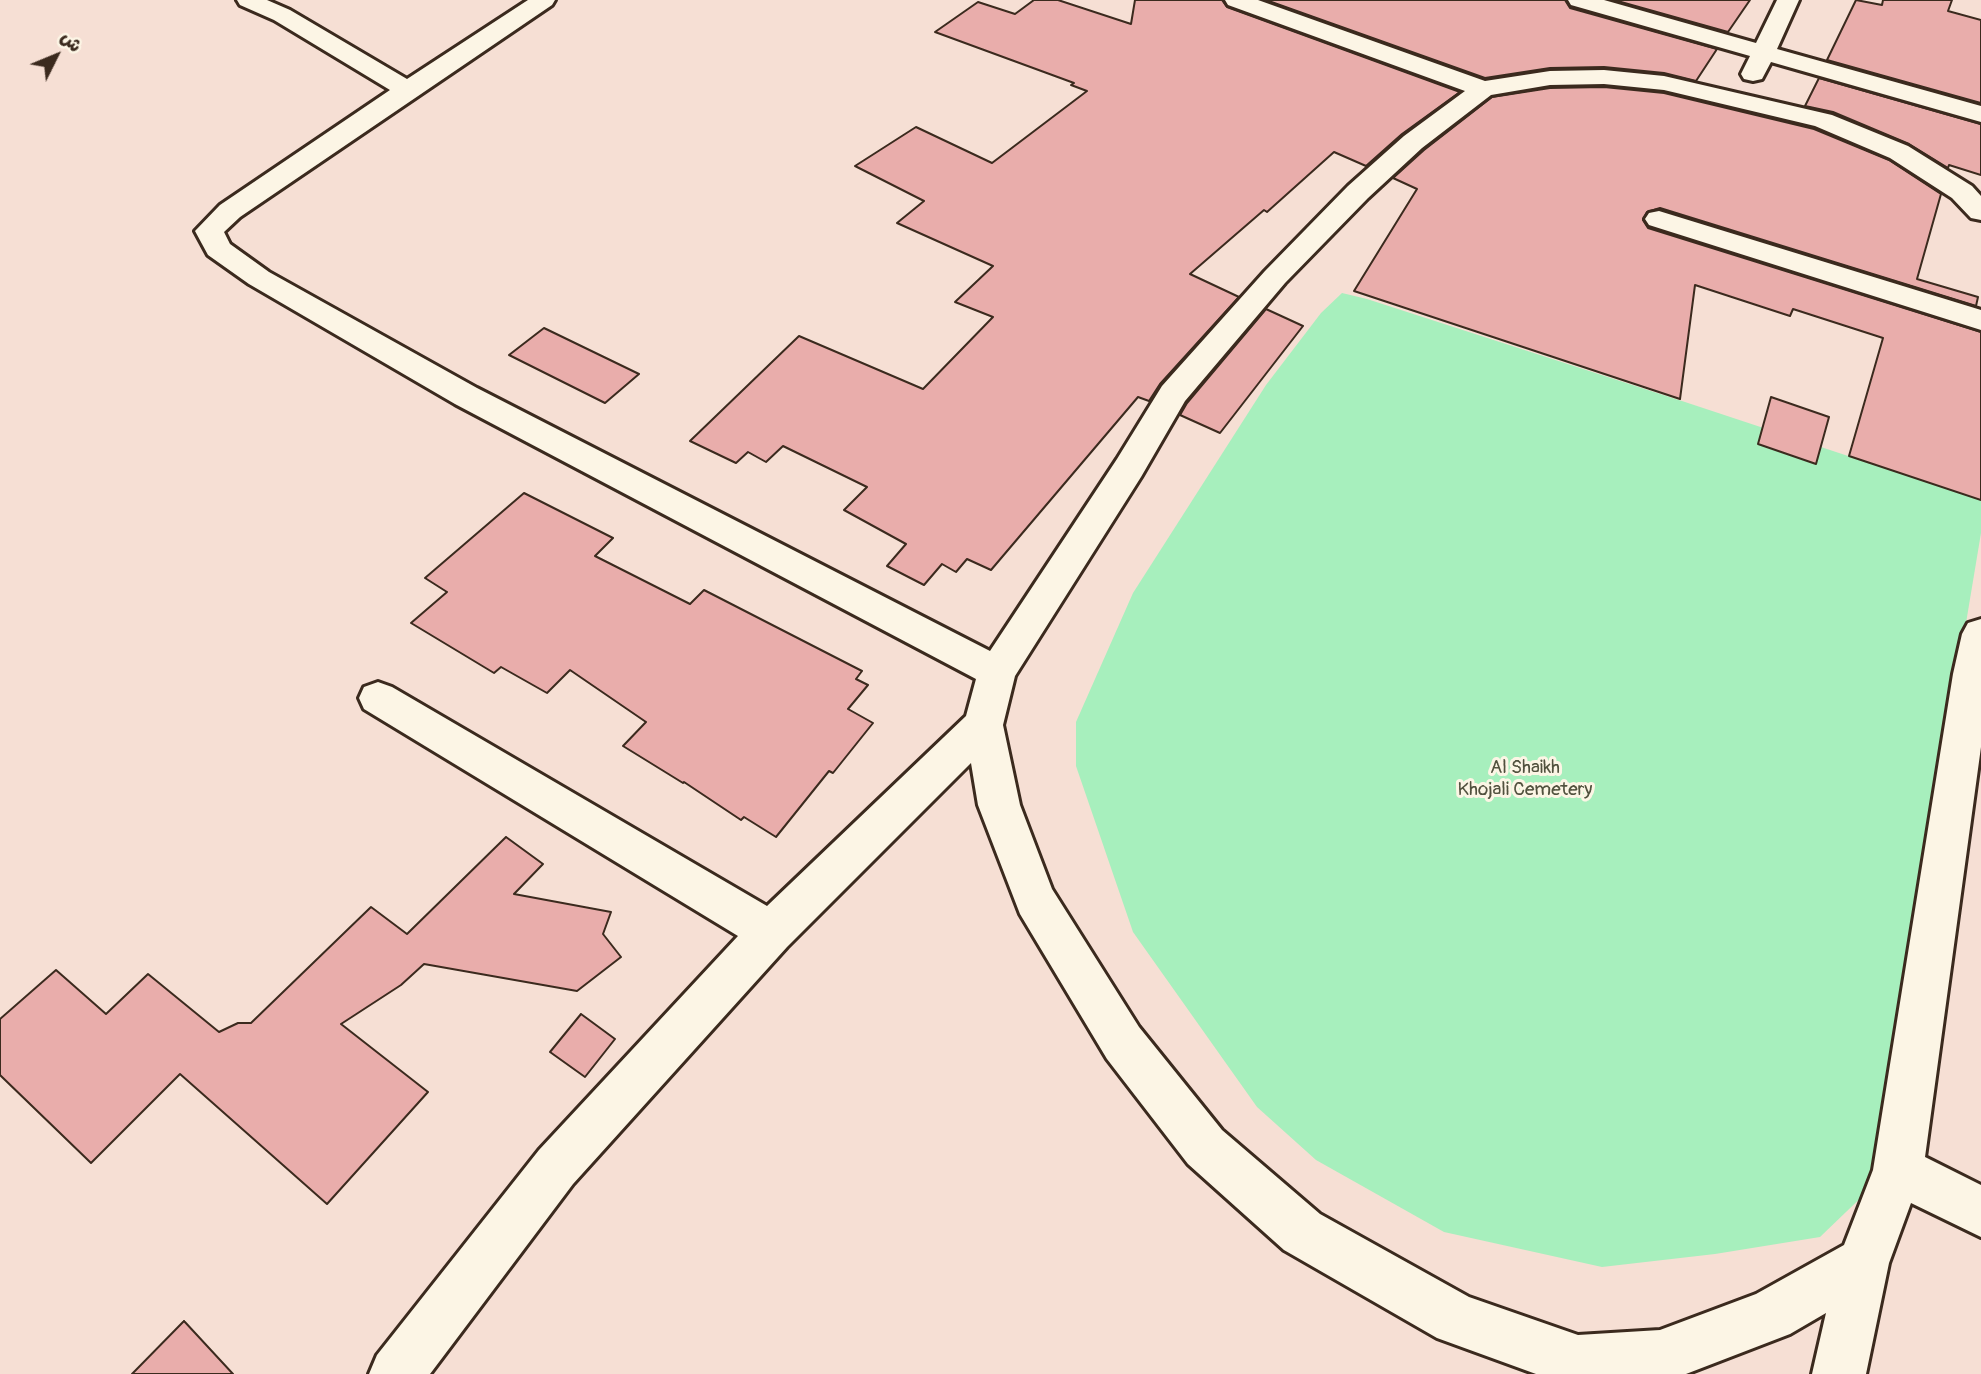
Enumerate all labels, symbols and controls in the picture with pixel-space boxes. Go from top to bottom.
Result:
north arrow [21,21,91,91]
text: ش [55,26,87,58]
park label: Al Shaikh Khojali Cemetery [1458,757,1592,801]

